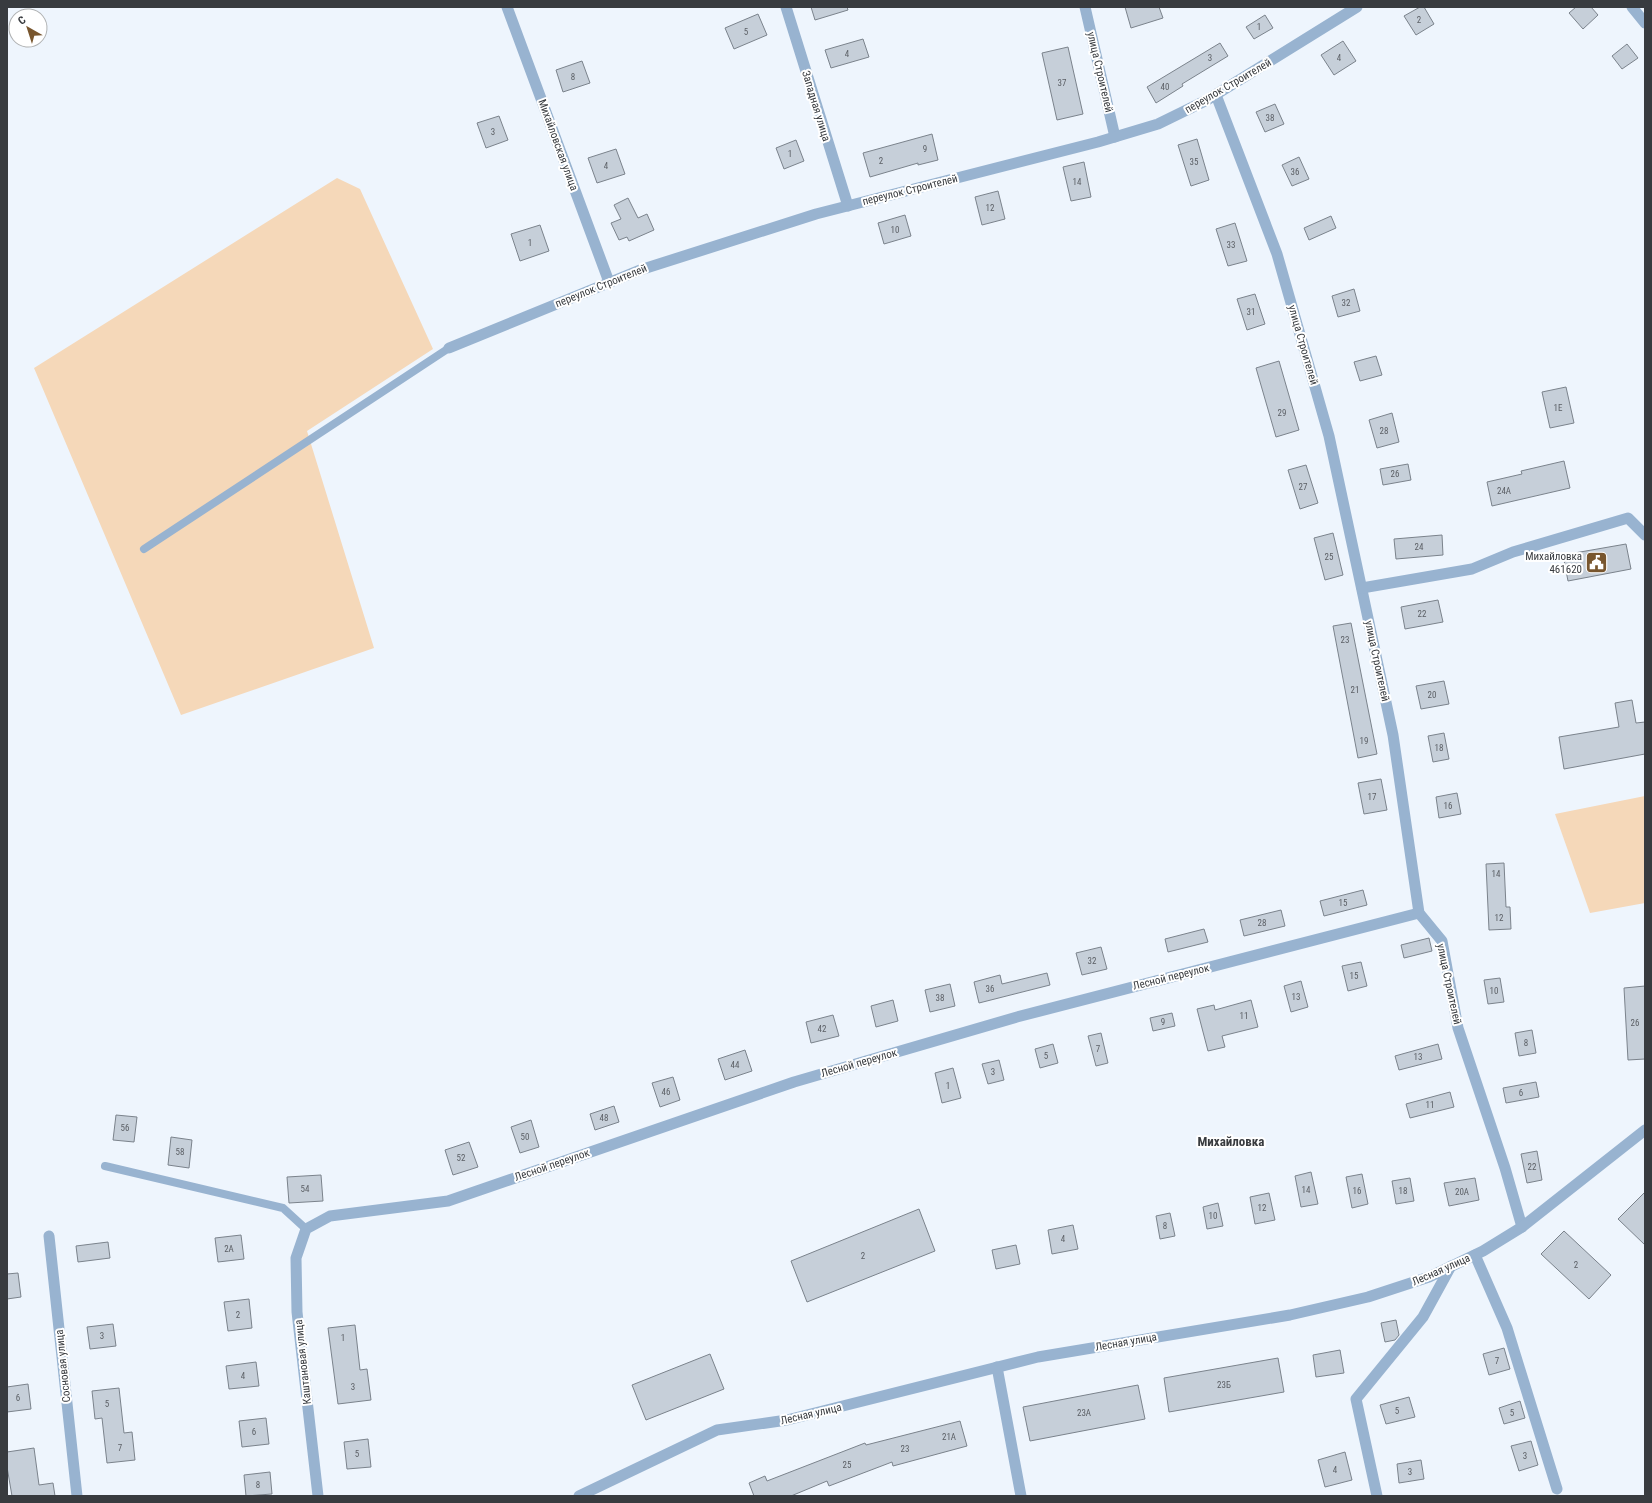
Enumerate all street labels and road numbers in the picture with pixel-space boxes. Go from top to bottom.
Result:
street label: улица Строителей [1084,30,1116,114]
street label: переулок Строителей [1182,56,1274,116]
street label: Западная улица [799,69,833,143]
street label: Михайловская улица [535,97,581,193]
street label: переулок Строителей [861,172,959,208]
street label: переулок Строителей [553,262,649,310]
street label: улица Строителей [1285,304,1321,386]
street label: улица Строителей [1362,619,1392,703]
street label: улица Строителей [1434,942,1464,1026]
street label: Лесной переулок [1131,961,1211,993]
street label: Лесной переулок [820,1046,899,1080]
street label: Лесной переулок [513,1146,592,1184]
street label: Лесная улица [1410,1251,1472,1289]
street label: Каштановая улица [292,1319,314,1405]
street label: Сосновая улица [53,1329,73,1403]
street label: Лесная улица [1094,1330,1158,1354]
street label: Лесная улица [779,1401,843,1427]

